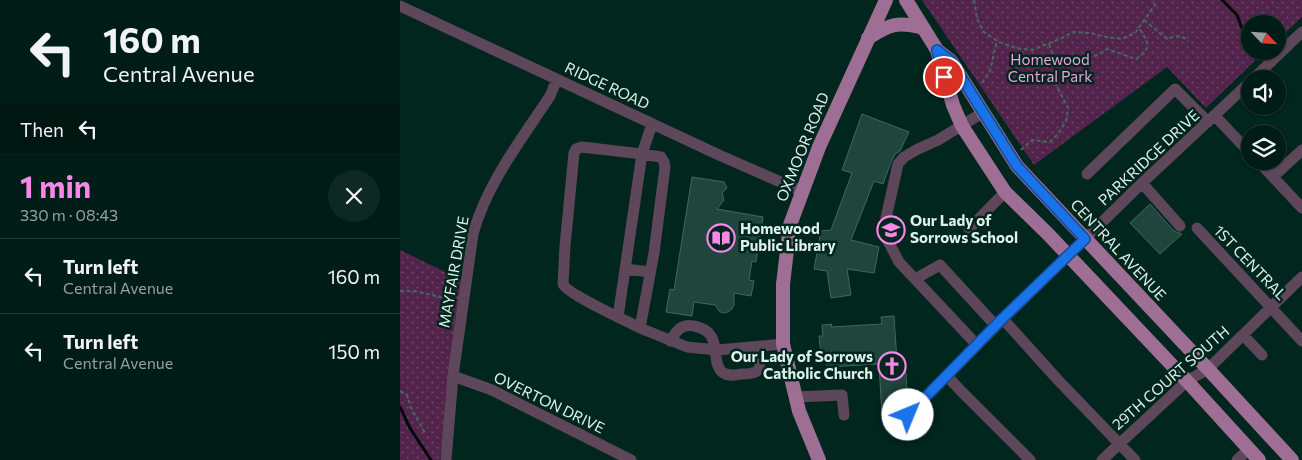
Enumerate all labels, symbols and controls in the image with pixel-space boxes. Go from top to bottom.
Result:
north arrow [1241,15,1286,60]
map controls [1241,15,1286,170]
text: 160 m [103,17,201,60]
icon: left [20,20,85,85]
park label: Homewood Central Park [1008,50,1092,85]
pin [923,56,965,98]
street label: RIDGE ROAD [562,58,653,112]
text: Central Avenue [103,60,255,87]
icon: arrive [930,63,958,91]
button: sound [1241,70,1286,115]
street label: OXMOOR ROAD [772,89,832,204]
street label: PARKRIDGE DRIVE [1094,106,1203,209]
icon: left [74,115,102,143]
text: Then [20,118,64,141]
button: layers [1241,125,1286,170]
text: 1 min [20,167,91,204]
button: close [328,170,380,222]
street label: CENTRAL AVENUE [1067,195,1170,304]
text: 330 m · 08:43 [20,205,118,224]
place label: Our Lady of Sorrows School [910,211,1018,246]
street label: MAYFAIR DRIVE [434,214,472,329]
school or university icon: Our Lady of Sorrows School [876,215,906,245]
place label: Homewood Public Library [740,219,836,254]
street label: 1ST CENTRAL [1211,221,1291,304]
library icon: Homewood Public Library [706,223,736,253]
text: Turn left [63,255,138,278]
icon: left [20,262,48,290]
text: 160 m [328,265,380,288]
text: Central Avenue [63,278,173,297]
street label: 29TH COURT SOUTH [1108,321,1233,433]
text: Turn left [63,330,138,353]
icon: left [20,337,48,365]
text: 150 m [328,340,380,363]
place label: Our Lady of Sorrows Catholic Church [731,347,873,382]
church icon: Our Lady of Sorrows Catholic Church [877,351,907,381]
text: Central Avenue [63,353,173,372]
street label: OVERTON DRIVE [491,368,608,437]
position arrow [881,388,933,440]

